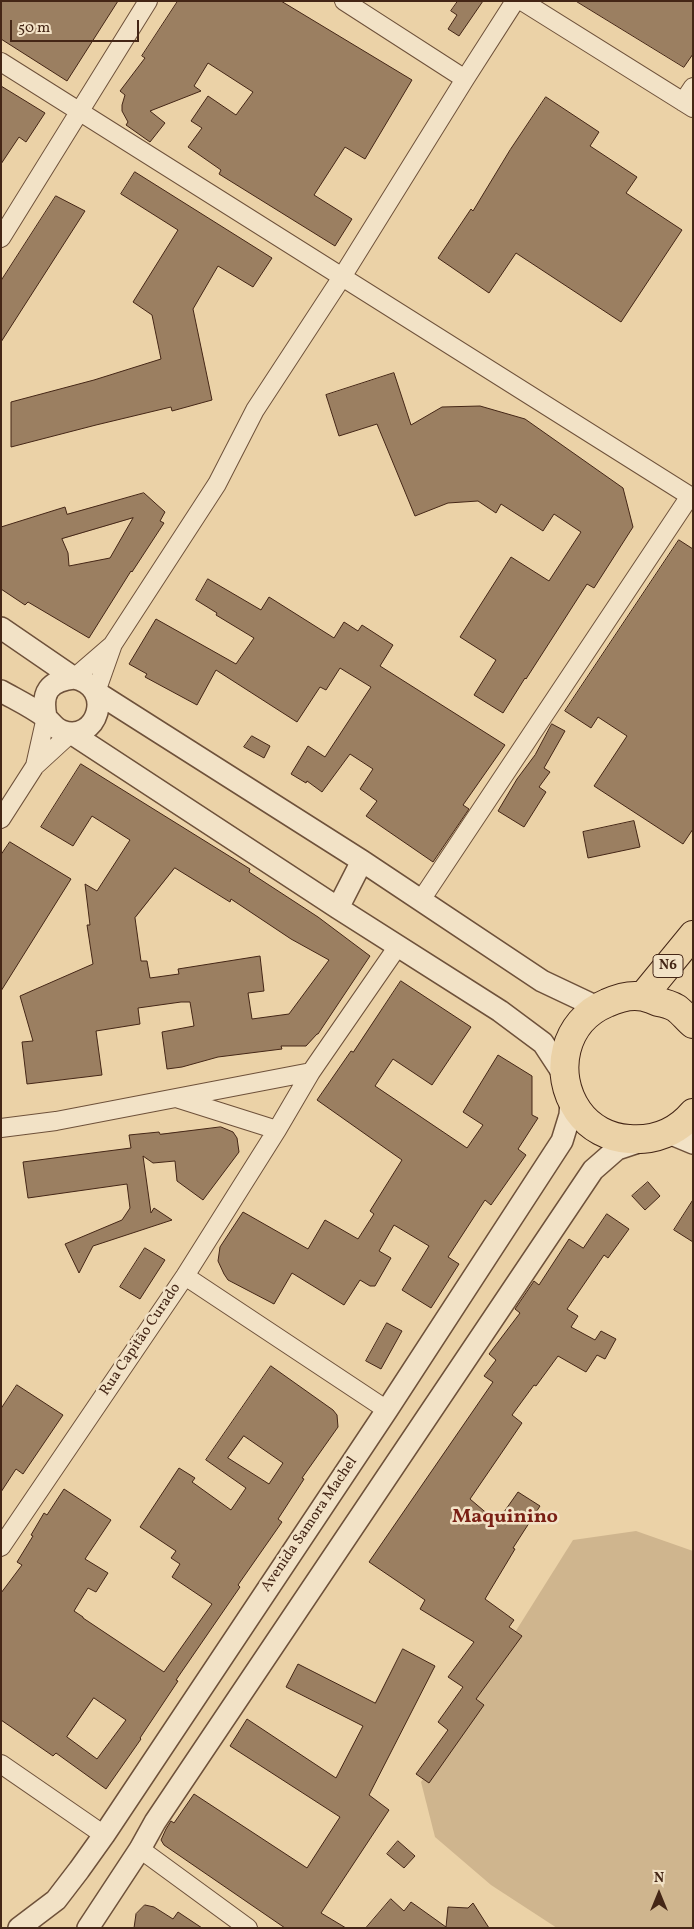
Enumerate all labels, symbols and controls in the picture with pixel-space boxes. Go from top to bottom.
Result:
scale bar [12,10,141,42]
text: 50 m [18,18,50,39]
road number: N6 [653,954,683,978]
street label: Rua Capitão Curado [97,1280,185,1400]
street label: Avenida Samora Machel [258,1454,362,1596]
district label: Maquinino [452,1506,558,1530]
north arrow [634,1869,684,1919]
text: N [654,1869,664,1888]

